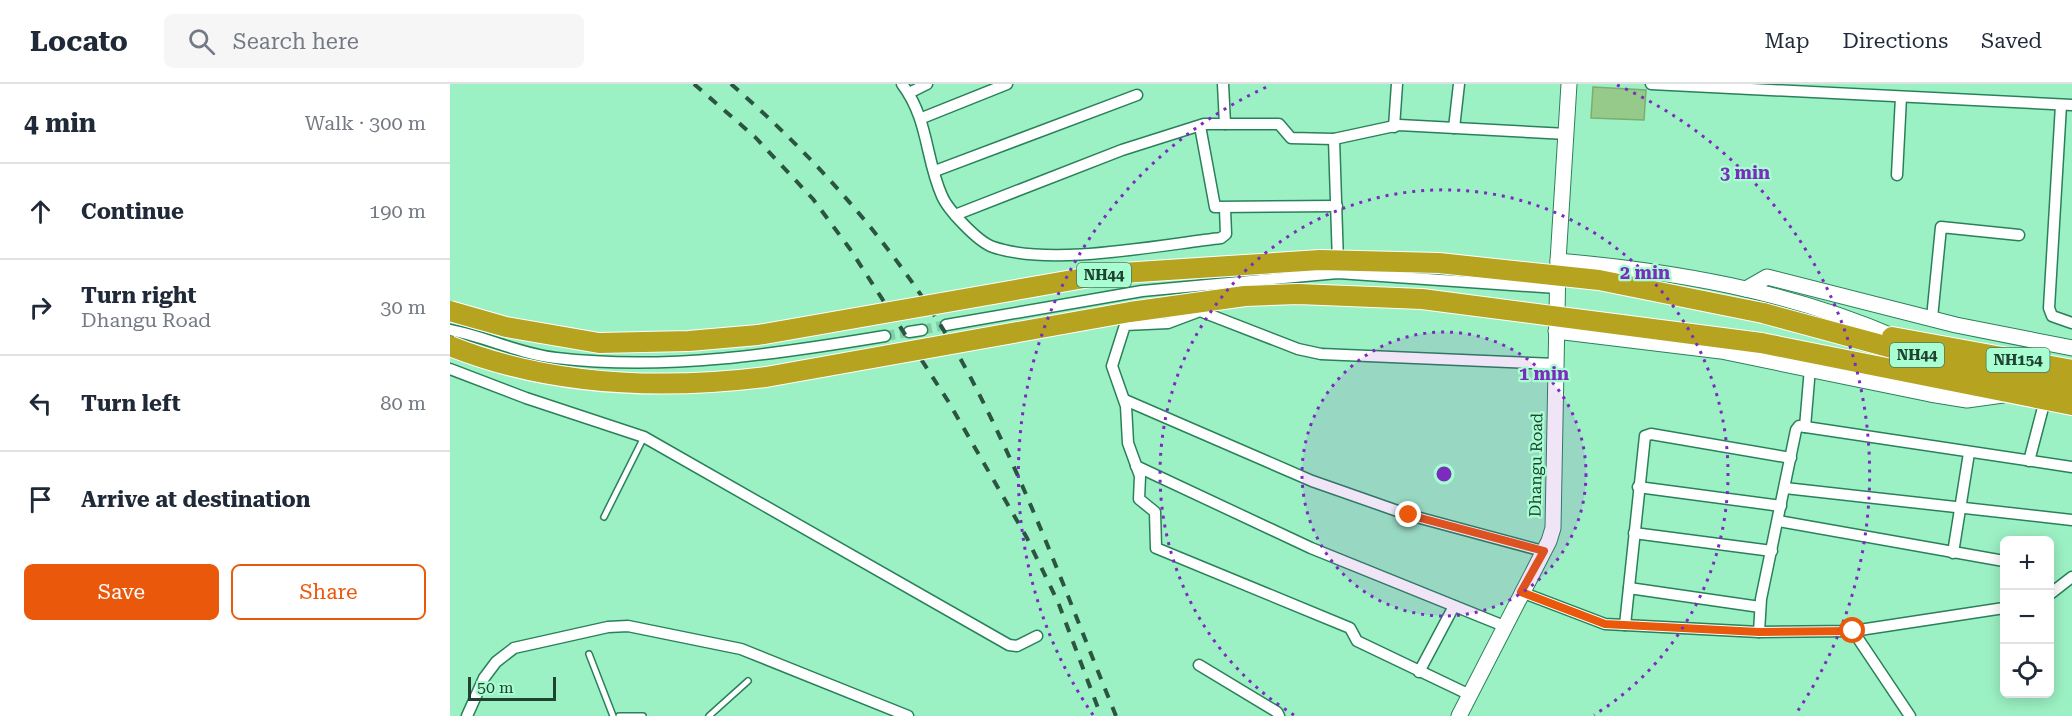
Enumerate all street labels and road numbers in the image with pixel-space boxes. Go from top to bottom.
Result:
road number: NH44 [1077,263,1131,287]
road number: NH44 [1890,343,1944,367]
road number: NH154 [1986,348,2050,372]
street label: Dhangu Road [1526,413,1546,517]

